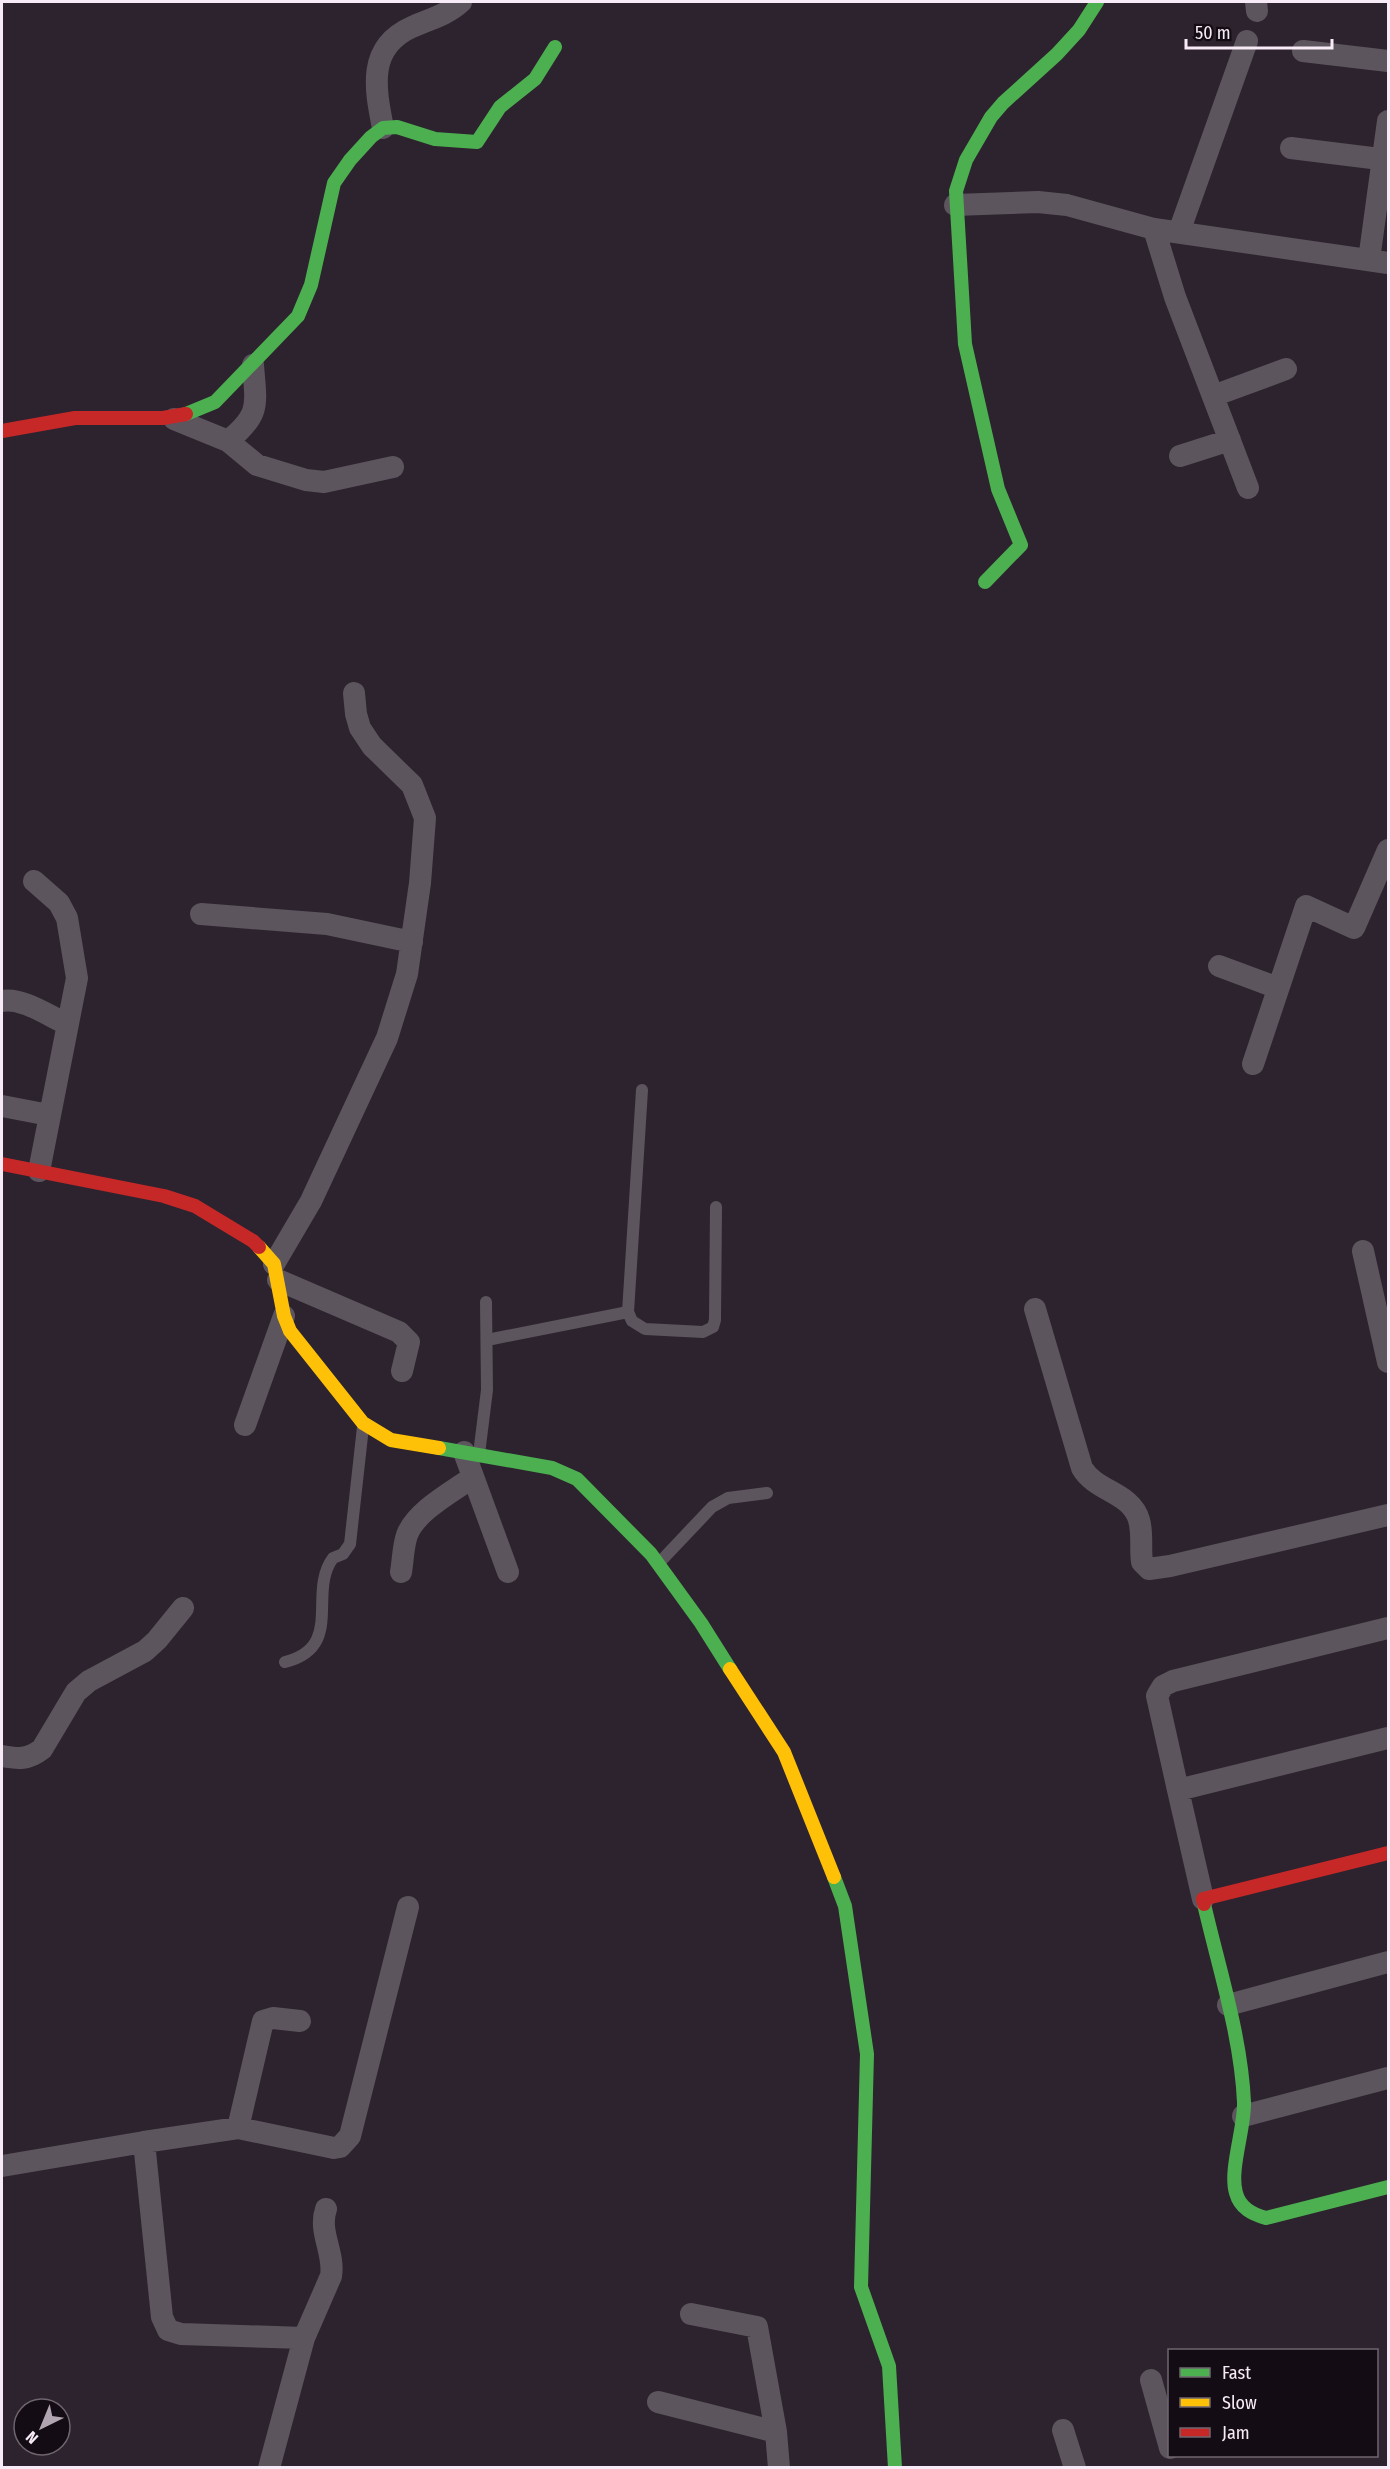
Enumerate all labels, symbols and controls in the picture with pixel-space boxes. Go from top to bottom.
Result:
scale bar [1186,12,1332,50]
text: 50 m [1195,22,1231,44]
legend [1168,2349,1378,2457]
text: Fast [1222,2362,1251,2384]
text: Slow [1222,2392,1257,2414]
north arrow [12,2397,72,2457]
text: Jam [1222,2422,1250,2444]
text: N [22,2427,42,2448]

